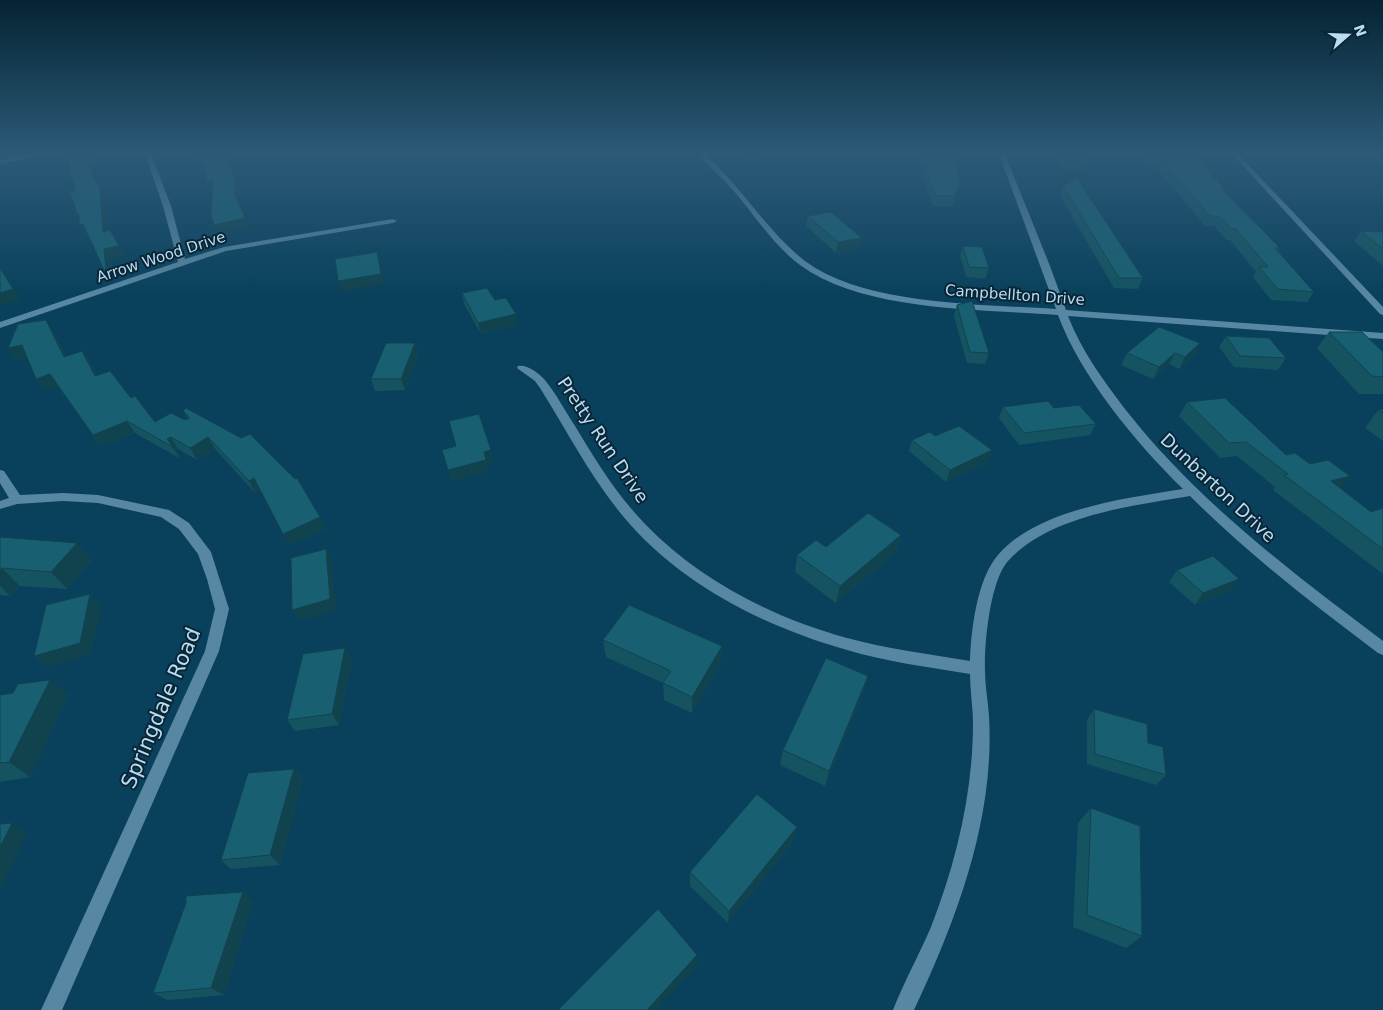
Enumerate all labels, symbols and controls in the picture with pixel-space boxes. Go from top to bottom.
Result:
north arrow [1323,10,1373,60]
text: N [1351,22,1370,39]
street label: Arrow Wood Drive [94,228,228,286]
street label: Campbellton Drive [944,281,1086,309]
street label: Pretty Run Drive [554,373,653,507]
street label: Dunbarton Drive [1156,429,1280,546]
street label: Springdale Road [116,624,206,792]

